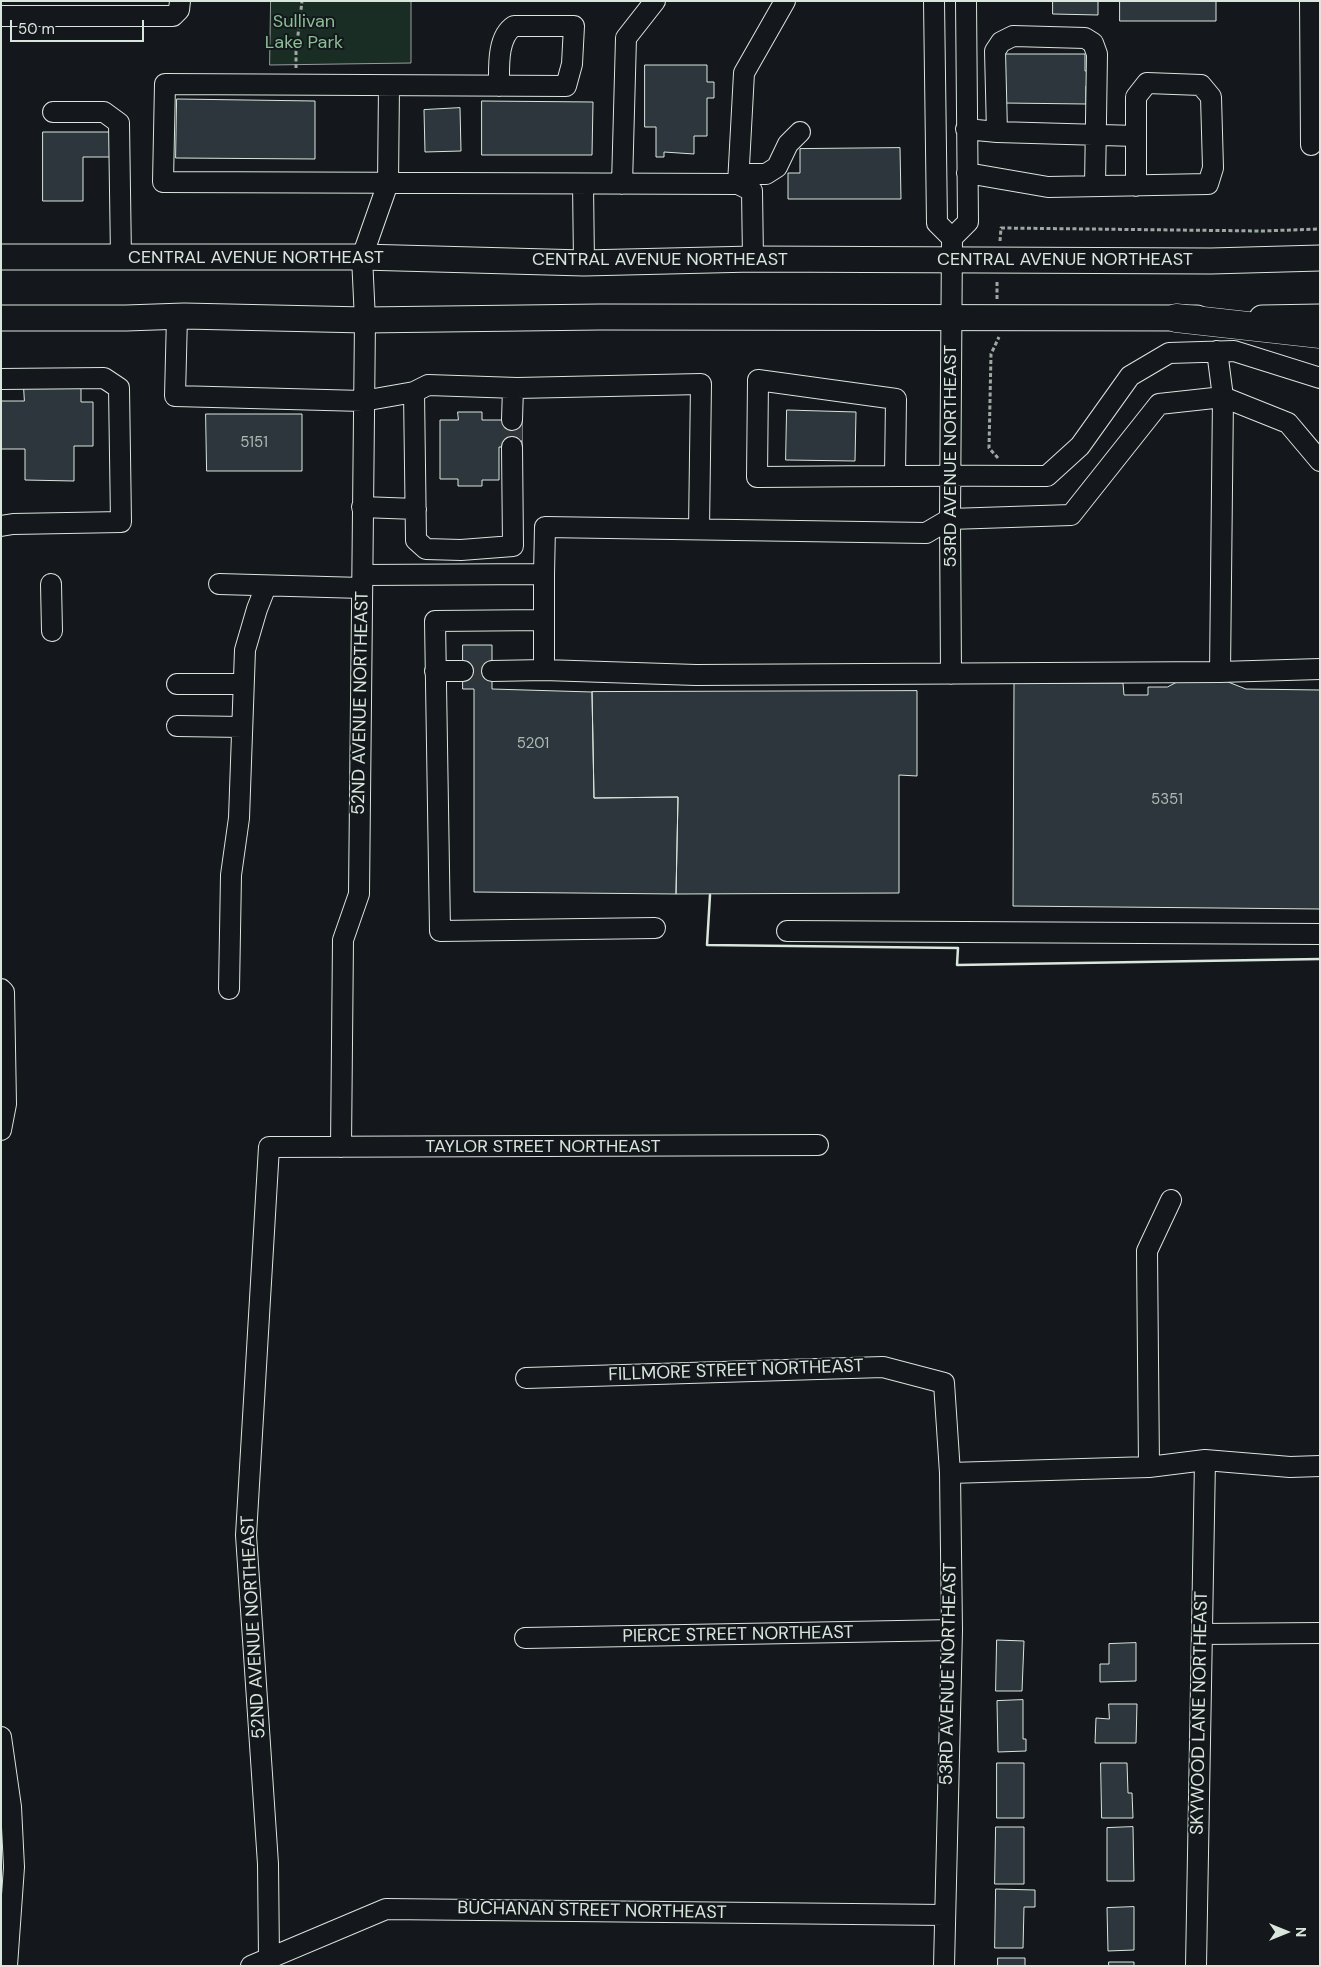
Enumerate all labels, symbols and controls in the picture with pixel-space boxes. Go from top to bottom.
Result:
scale bar [12,10,146,42]
park label: Sullivan Lake Park [265,11,343,54]
text: 50 m [18,19,55,39]
street label: CENTRAL AVENUE NORTHEAST [128,247,384,269]
street label: CENTRAL AVENUE NORTHEAST [532,249,788,271]
street label: CENTRAL AVENUE NORTHEAST [937,249,1193,271]
street label: 53RD AVENUE NORTHEAST [940,345,962,567]
house number: 5151 [240,434,268,452]
street label: 52ND AVENUE NORTHEAST [348,591,374,815]
house number: 5201 [517,735,549,753]
house number: 5351 [1151,791,1183,809]
street label: TAYLOR STREET NORTHEAST [425,1136,661,1158]
street label: FILLMORE STREET NORTHEAST [608,1356,864,1386]
street label: 52ND AVENUE NORTHEAST [237,1515,271,1739]
street label: 53RD AVENUE NORTHEAST [936,1562,962,1786]
street label: SKYWOOD LANE NORTHEAST [1187,1591,1213,1835]
street label: PIERCE STREET NORTHEAST [622,1622,854,1648]
street label: BUCHANAN STREET NORTHEAST [457,1898,727,1924]
north arrow [1261,1907,1311,1957]
text: N [1292,1927,1310,1937]

